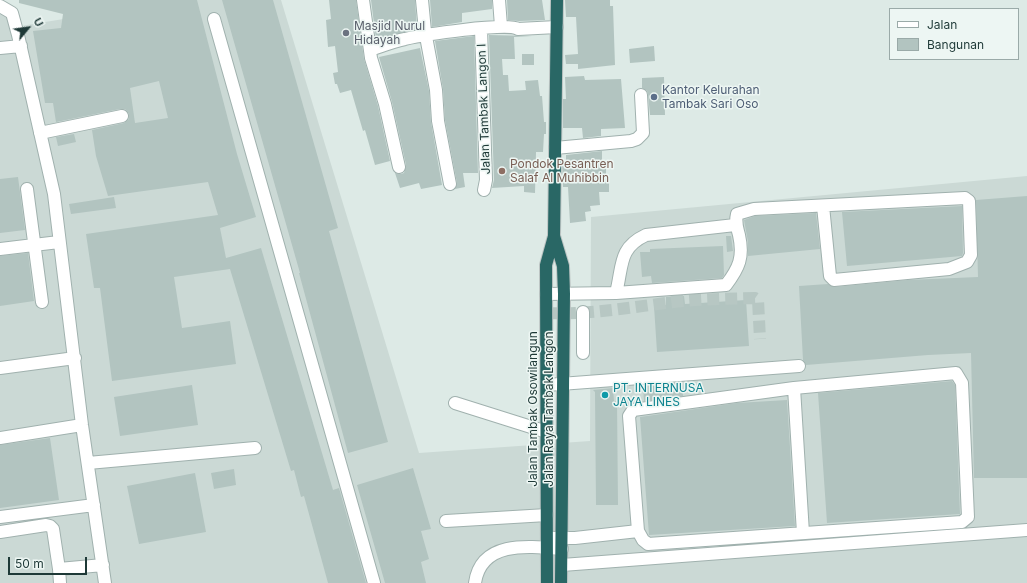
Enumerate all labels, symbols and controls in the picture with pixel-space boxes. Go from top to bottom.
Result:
north arrow [8,8,48,48]
legend [889,8,1019,60]
text: U [30,15,47,29]
text: Jalan [927,17,957,32]
place label: Masjid Nurul Hidayah [354,19,425,47]
marker: Masjid Nurul Hidayah [341,28,351,38]
text: Bangunan [927,37,984,52]
street label: Jalan Tambak Langon I [475,43,493,175]
place label: Kantor Kelurahan Tambak Sari Oso [662,83,760,111]
marker: Kantor Kelurahan Tambak Sari Oso [649,92,659,102]
place label: Pondok Pesantren Salaf Al Muhibbin [510,157,613,185]
marker: Pondok Pesantren Salaf Al Muhibbin [497,166,507,176]
street label: Jalan Tambak Osowilangun [526,331,540,487]
street label: Jalan Raya Tambak Langon [542,331,556,487]
place label: PT. INTERNUSA JAYA LINES [613,381,704,409]
marker: PT. INTERNUSA JAYA LINES [600,390,610,400]
scale bar [10,549,89,575]
text: 50 m [15,556,44,571]

